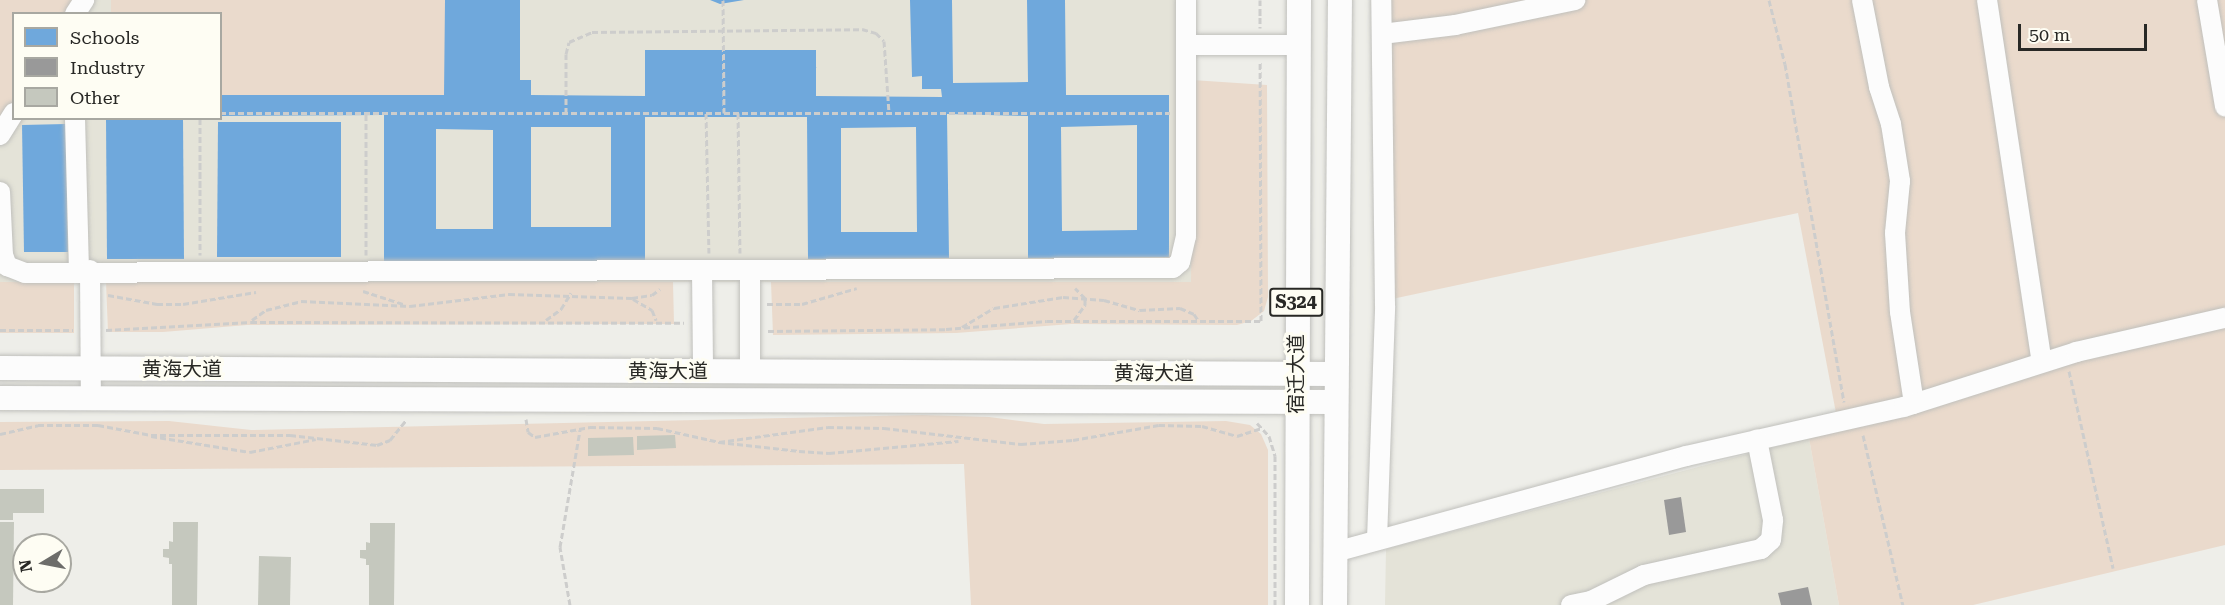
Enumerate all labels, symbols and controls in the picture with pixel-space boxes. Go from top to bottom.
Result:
legend [12,12,222,120]
scale bar [2021,12,2150,50]
text: 50 m [2029,24,2070,45]
text: Schools [70,27,139,48]
text: Industry [70,57,145,78]
text: Other [70,87,120,108]
road number: S324 [1269,287,1323,317]
street label: 宿迁大道 [1284,334,1308,414]
street label: 黄海大道 [142,357,222,381]
street label: 黄海大道 [628,359,708,383]
street label: 黄海大道 [1114,361,1194,385]
north arrow [12,533,72,593]
text: N [15,558,36,574]

